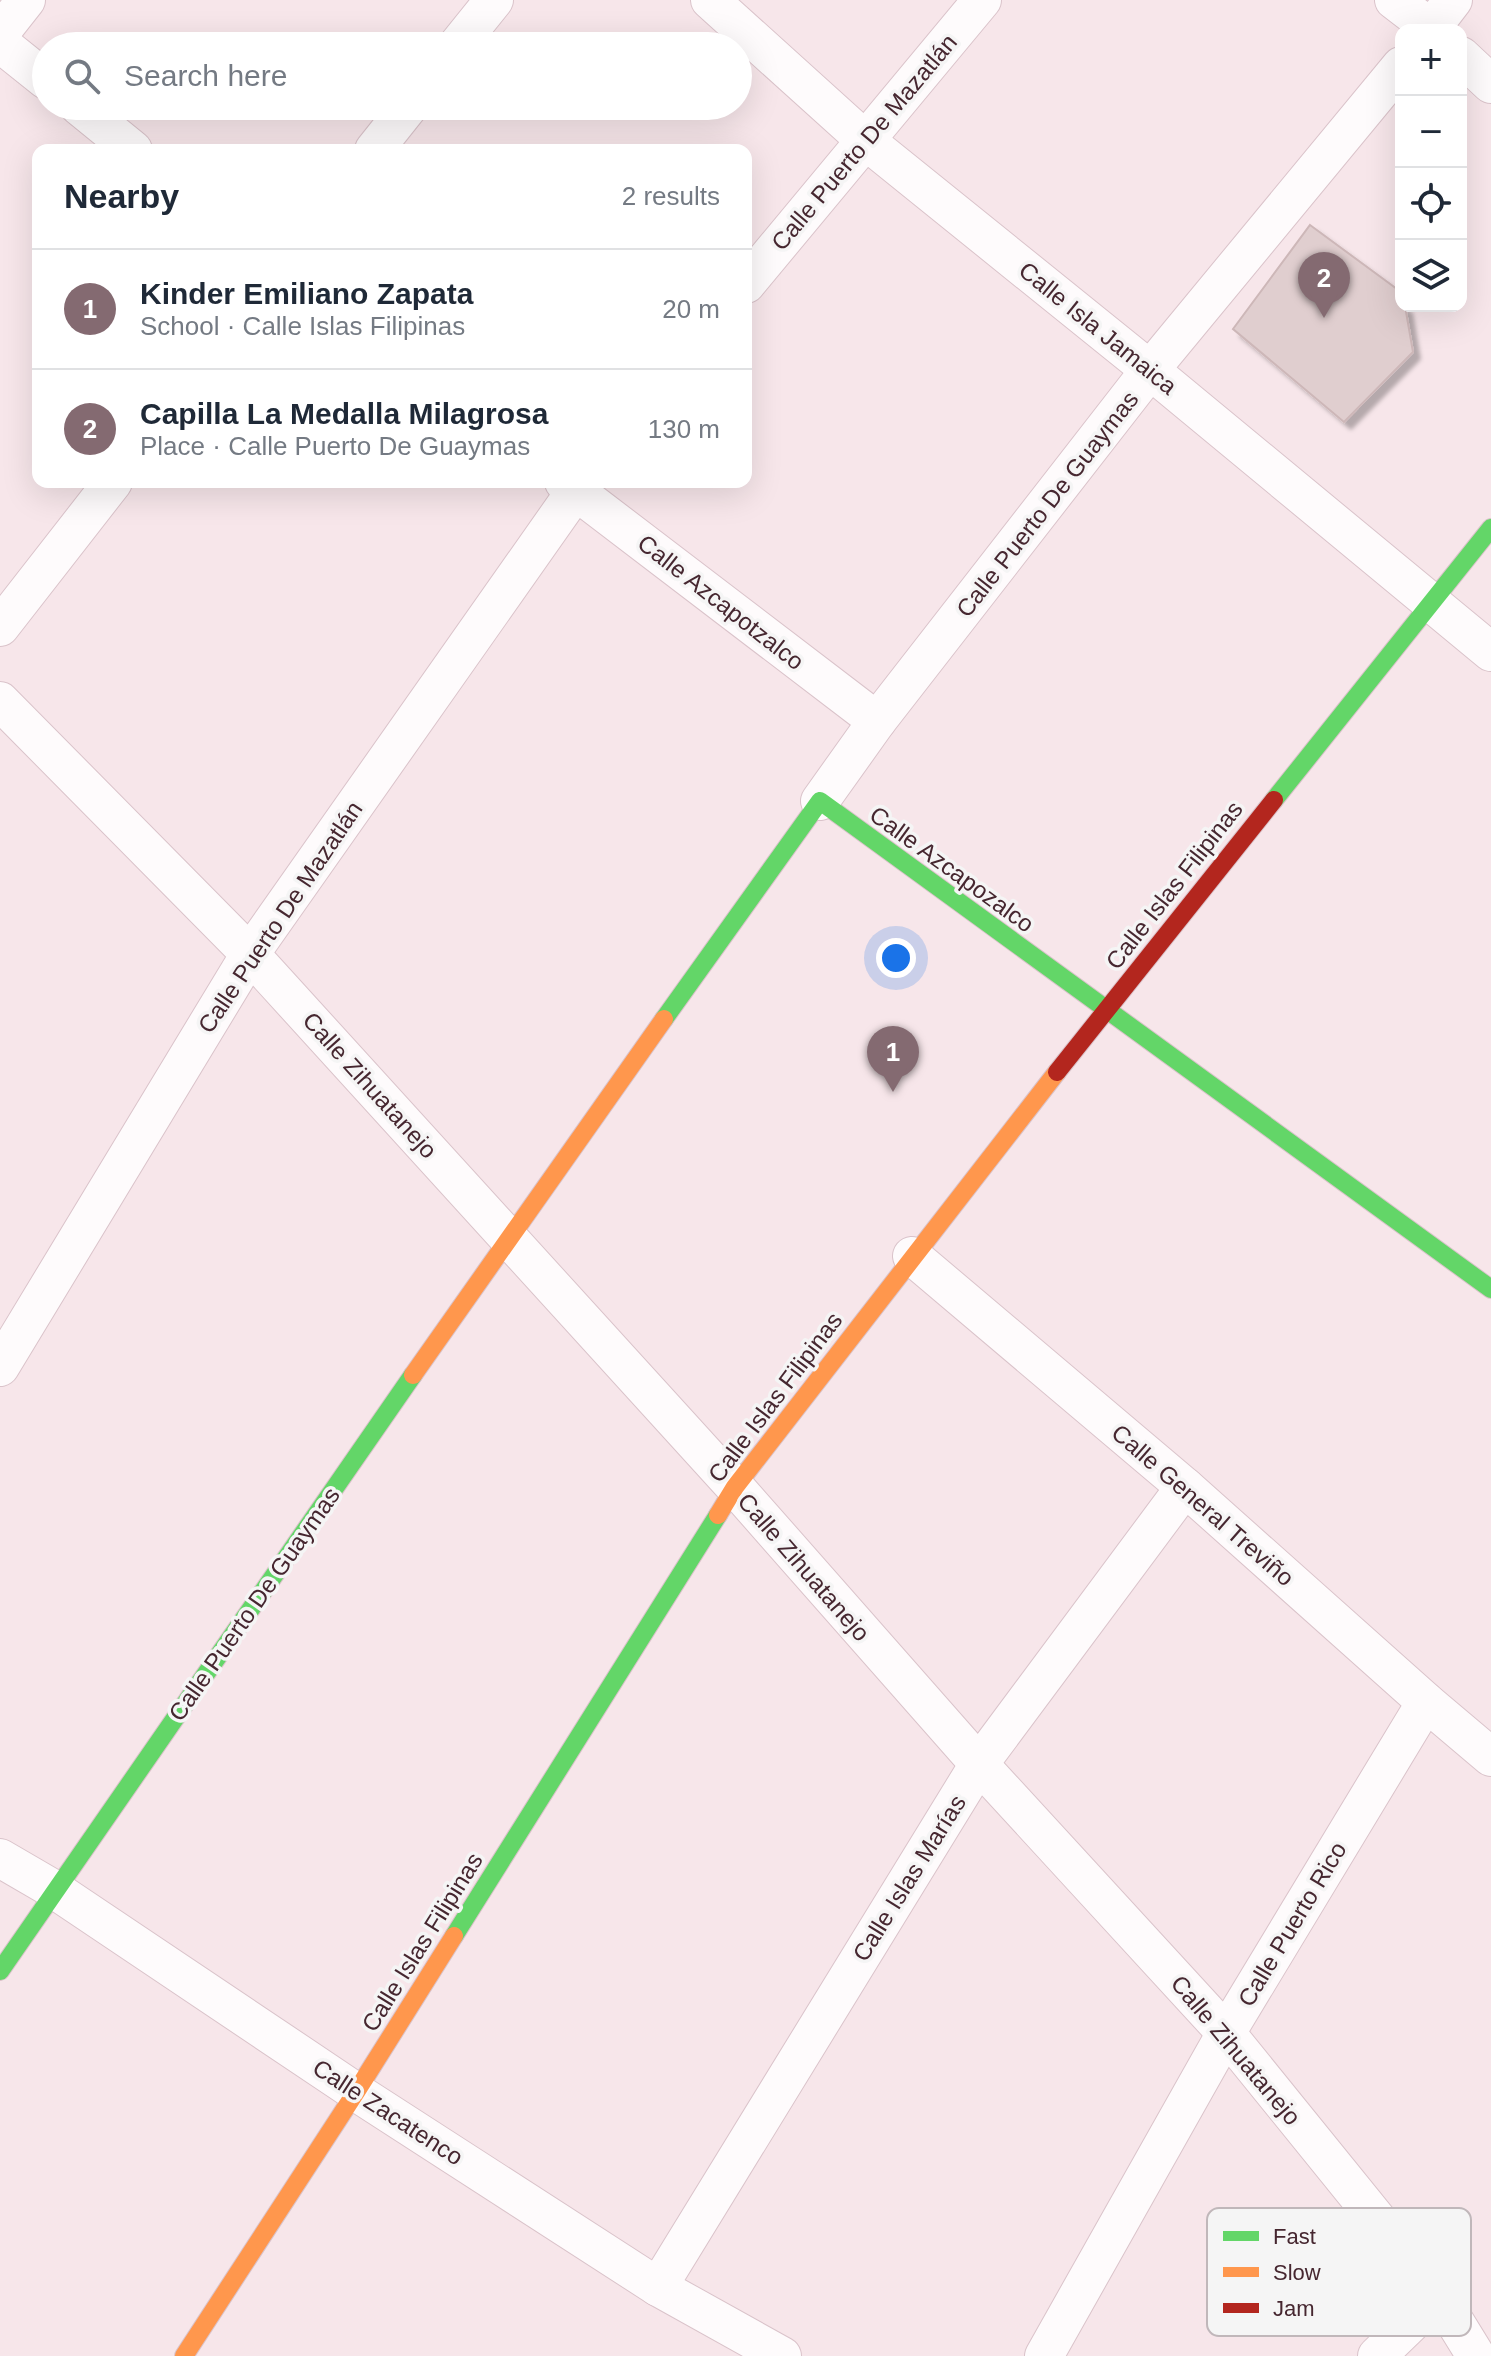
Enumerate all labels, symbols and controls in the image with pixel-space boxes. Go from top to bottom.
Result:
map controls [1395,24,1467,312]
button: + [1395,24,1467,96]
street label: Calle Puerto De Mazatlán [766,29,962,255]
search box [32,32,752,120]
icon: search [60,54,104,98]
text: Search here [124,59,287,92]
button: − [1395,96,1467,168]
button: locate [1395,168,1467,240]
text: Nearby [64,177,179,215]
text: 2 results [622,181,720,211]
button: layers [1395,240,1467,312]
pin: 2 [1298,252,1350,318]
street label: Calle Isla Jamaica [1014,256,1183,400]
text: Kinder Emiliano Zapata [140,277,473,310]
text: 1 [83,294,97,324]
text: 20 m [662,294,720,324]
text: School · Calle Islas Filipinas [140,311,465,341]
street label: Calle Puerto De Guaymas [951,386,1143,622]
text: Capilla La Medalla Milagrosa [140,397,548,430]
text: 2 [83,414,97,444]
text: 130 m [648,414,720,444]
text: Place · Calle Puerto De Guaymas [140,431,530,461]
street label: Calle Azcapotzalco [633,529,809,675]
street label: Calle Puerto De Mazatlán [192,796,368,1038]
street label: Calle Islas Filipinas [1100,796,1248,974]
street label: Calle Azcapozalco [865,800,1039,938]
your location [876,938,916,978]
street label: Calle Zihuatanejo [297,1007,443,1163]
pin: 1 [867,1026,919,1092]
street label: Calle Islas Filipinas [702,1307,848,1487]
street label: Calle General Treviño [1107,1419,1299,1591]
street label: Calle Puerto De Guaymas [163,1482,345,1726]
street label: Calle Zihuatanejo [733,1488,875,1646]
street label: Calle Islas Marías [847,1790,971,1966]
street label: Calle Puerto Rico [1232,1837,1352,2011]
street label: Calle Islas Filipinas [356,1848,488,2036]
street label: Calle Zihuatanejo [1166,1970,1306,2130]
street label: Calle Zacatenco [308,2053,468,2171]
legend [1207,2208,1471,2336]
text: Fast [1273,2224,1316,2249]
text: Slow [1273,2260,1321,2285]
text: Jam [1273,2296,1315,2321]

